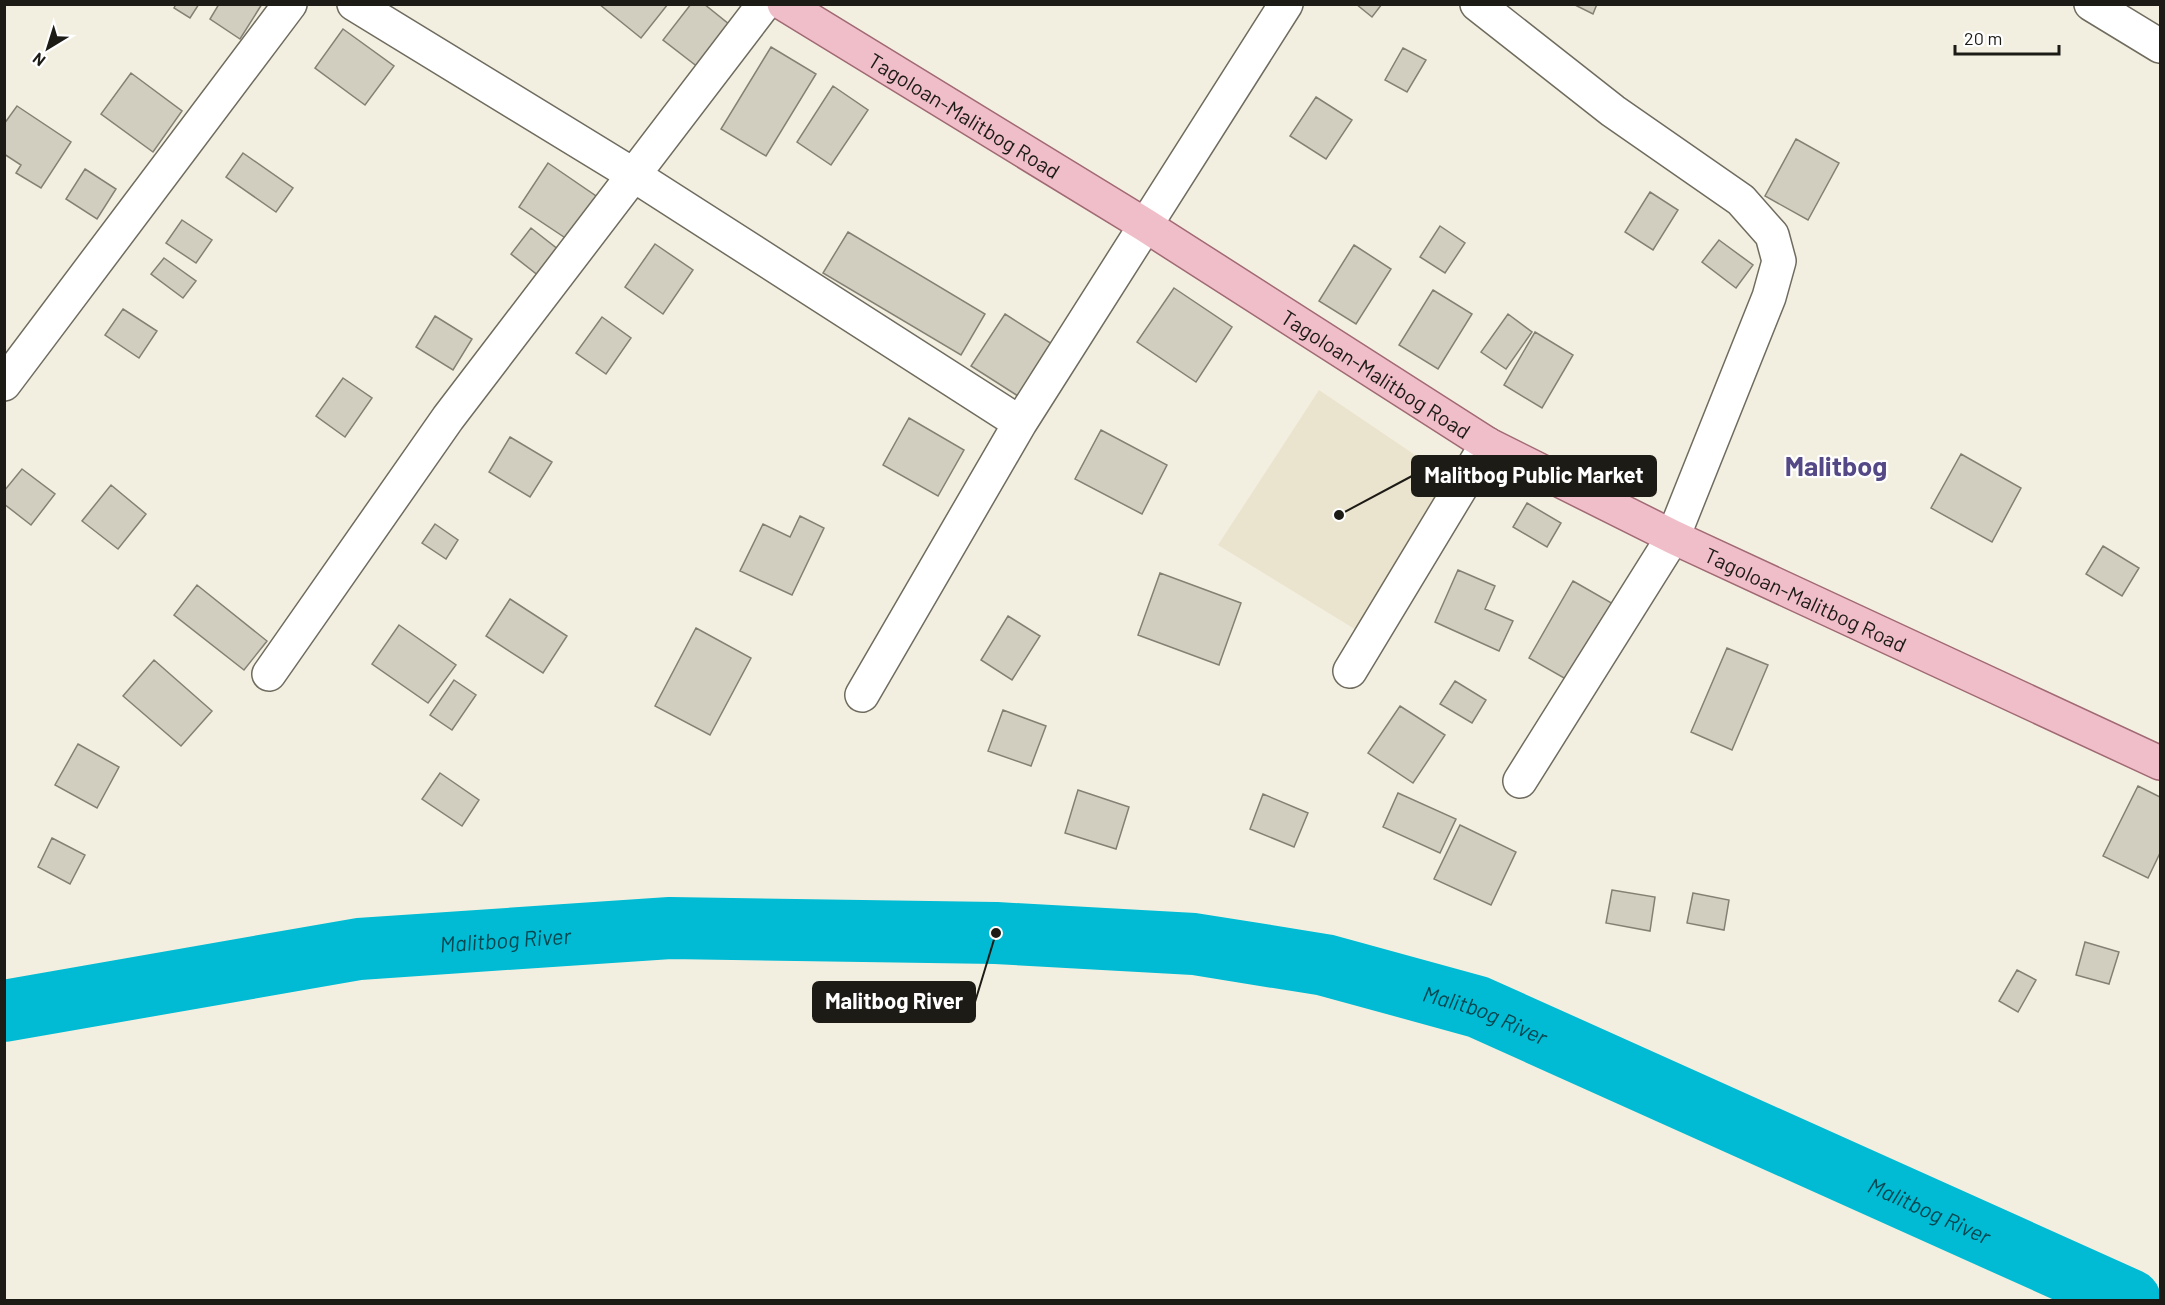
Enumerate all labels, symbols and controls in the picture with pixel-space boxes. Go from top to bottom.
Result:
north arrow [18,18,78,78]
scale bar [1955,18,2058,56]
text: 20 m [1964,27,2002,49]
street label: Tagoloan-Malitbog Road [865,47,1065,183]
text: N [28,49,48,71]
street label: Tagoloan-Malitbog Road [1277,303,1476,443]
district label: Malitbog [1785,449,1887,481]
callout: Malitbog Public Market [1412,456,1656,496]
text: Malitbog Public Market [1424,461,1644,487]
street label: Tagoloan-Malitbog Road [1701,541,1911,656]
water label: Malitbog River [439,922,573,957]
water label: Malitbog River [1420,980,1553,1050]
callout: Malitbog River [813,982,975,1022]
text: Malitbog River [825,987,964,1013]
water label: Malitbog River [1864,1171,1996,1249]

